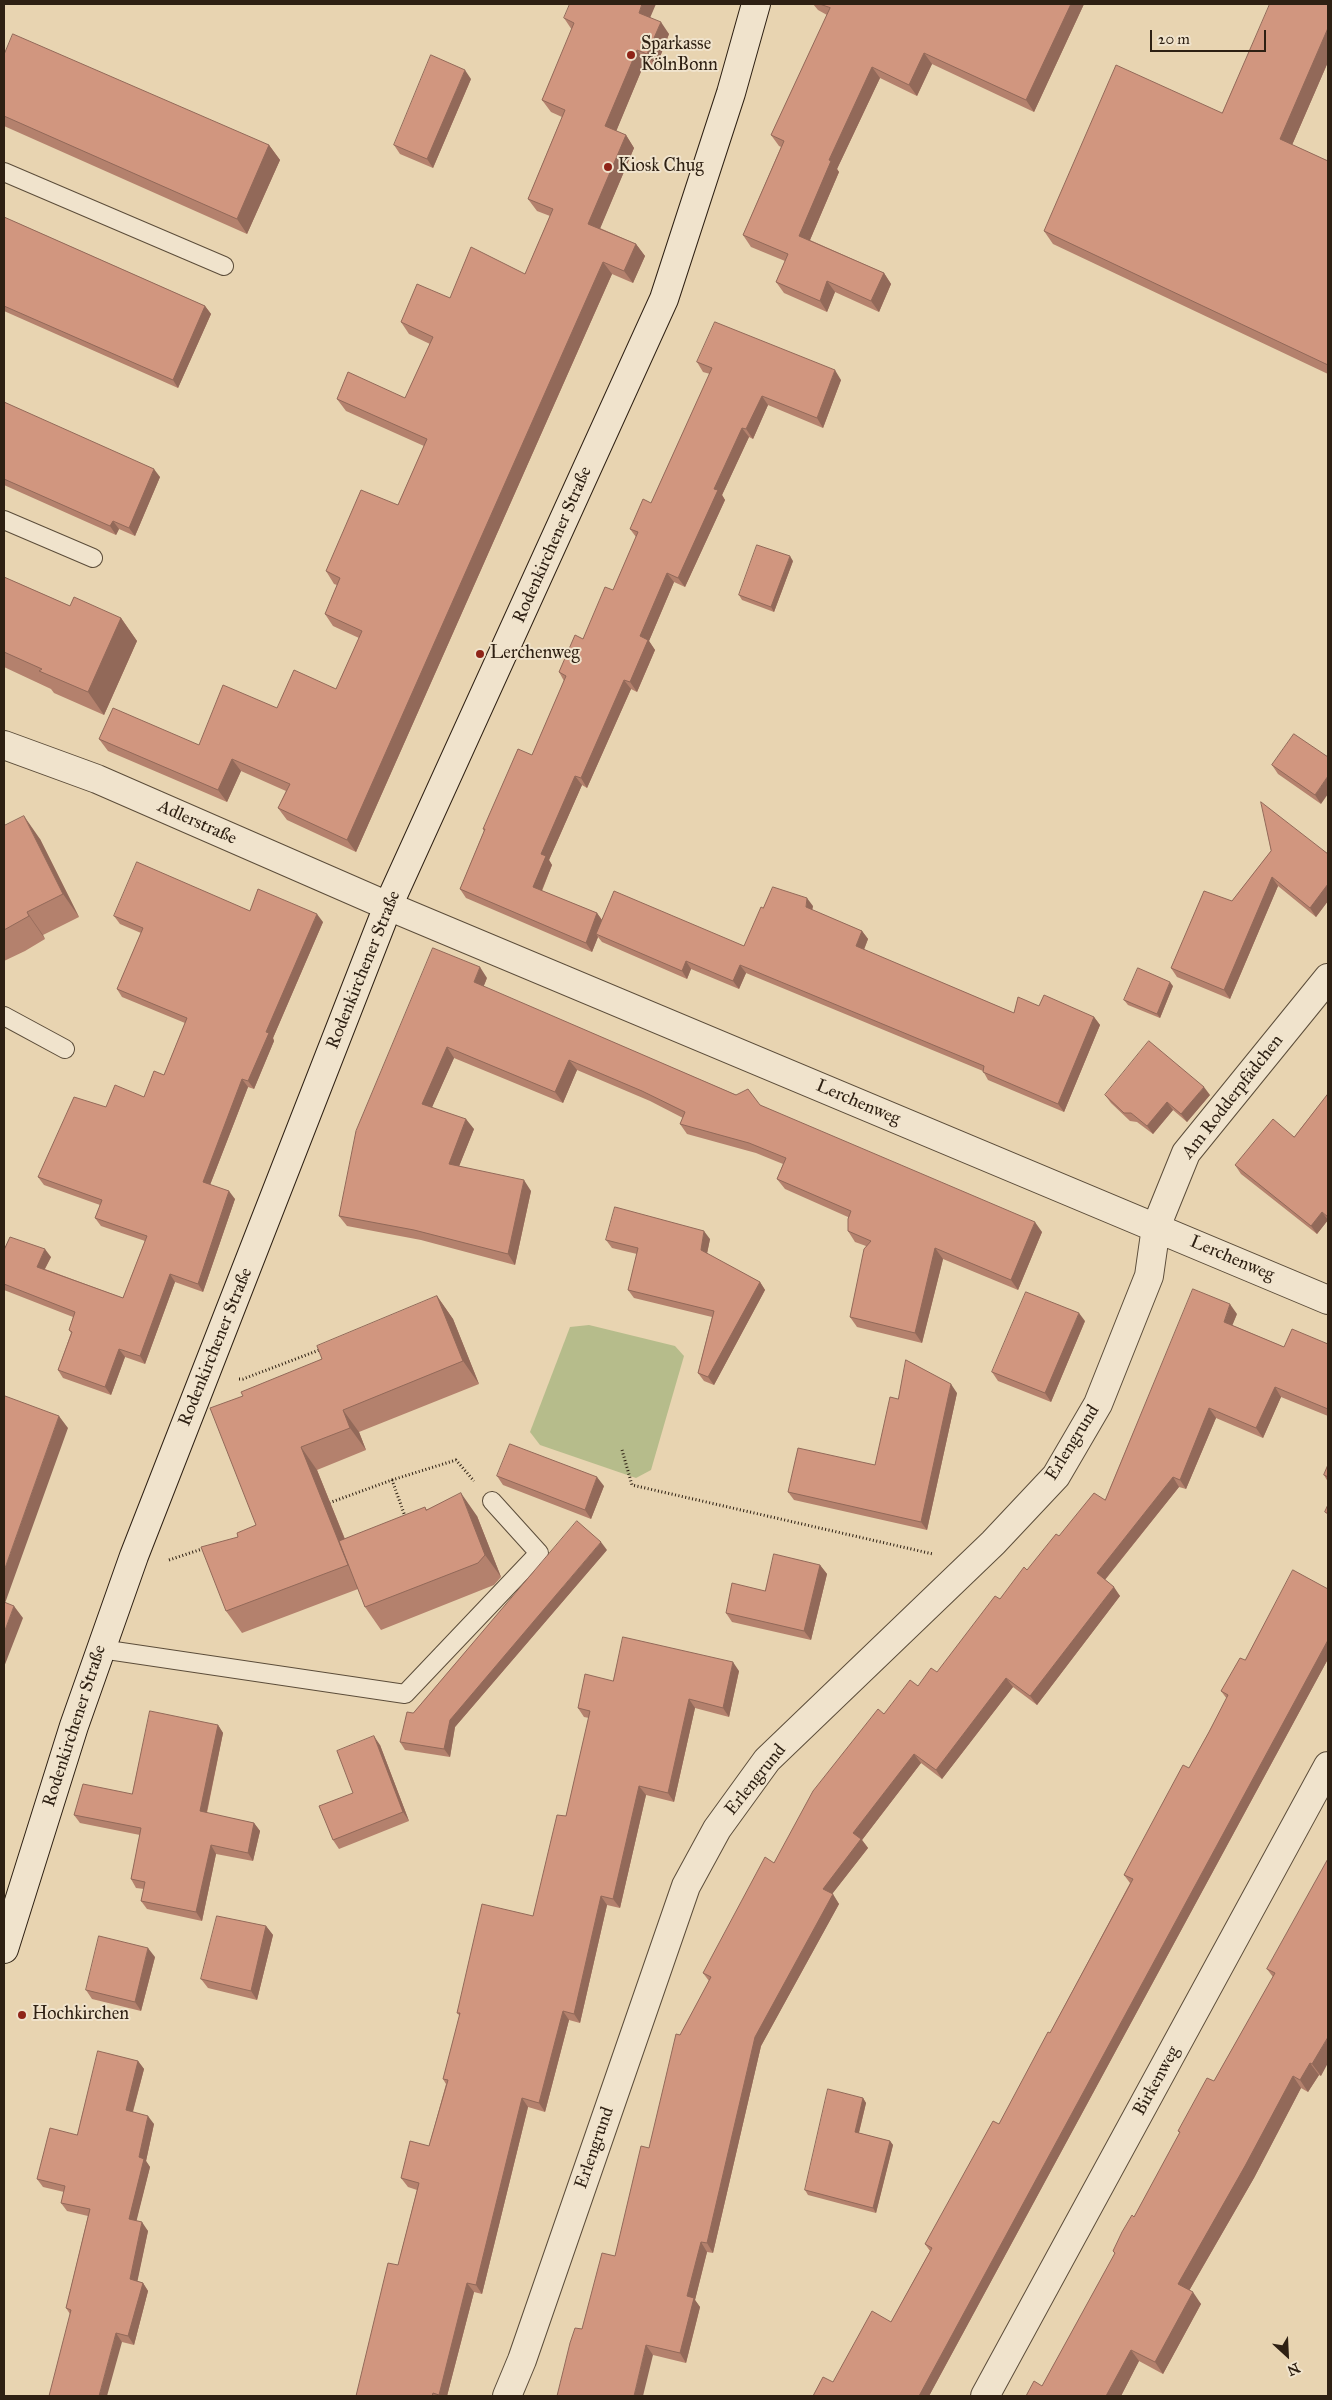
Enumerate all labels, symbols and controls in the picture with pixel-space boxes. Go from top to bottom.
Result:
scale bar [1152,20,1268,52]
text: 20 m [1158,30,1190,48]
place label: Sparkasse KölnBonn [641,34,718,76]
marker: Sparkasse KölnBonn [625,49,637,61]
place label: Kiosk Chug [618,156,704,178]
marker: Kiosk Chug [602,161,614,173]
street label: Rodenkirchener Straße [509,464,597,626]
place label: Lerchenweg [490,643,580,665]
marker: Lerchenweg [474,648,486,660]
street label: Adlerstraße [154,796,240,850]
street label: Rodenkirchener Straße [322,888,406,1052]
street label: Am Rodderpfädchen [1178,1031,1288,1163]
street label: Lerchenweg [813,1076,903,1130]
street label: Lerchenweg [1187,1232,1277,1286]
street label: Rodenkirchener Straße [174,1265,258,1429]
street label: Erlengrund [1041,1401,1105,1485]
street label: Rodenkirchener Straße [39,1642,111,1810]
street label: Erlengrund [721,1740,791,1820]
place label: Hochkirchen [32,2004,129,2026]
marker: Hochkirchen [16,2009,28,2021]
street label: Birkenweg [1129,2042,1185,2120]
street label: Erlengrund [571,2104,619,2192]
north arrow [1262,2330,1312,2380]
text: N [1285,2359,1303,2379]

